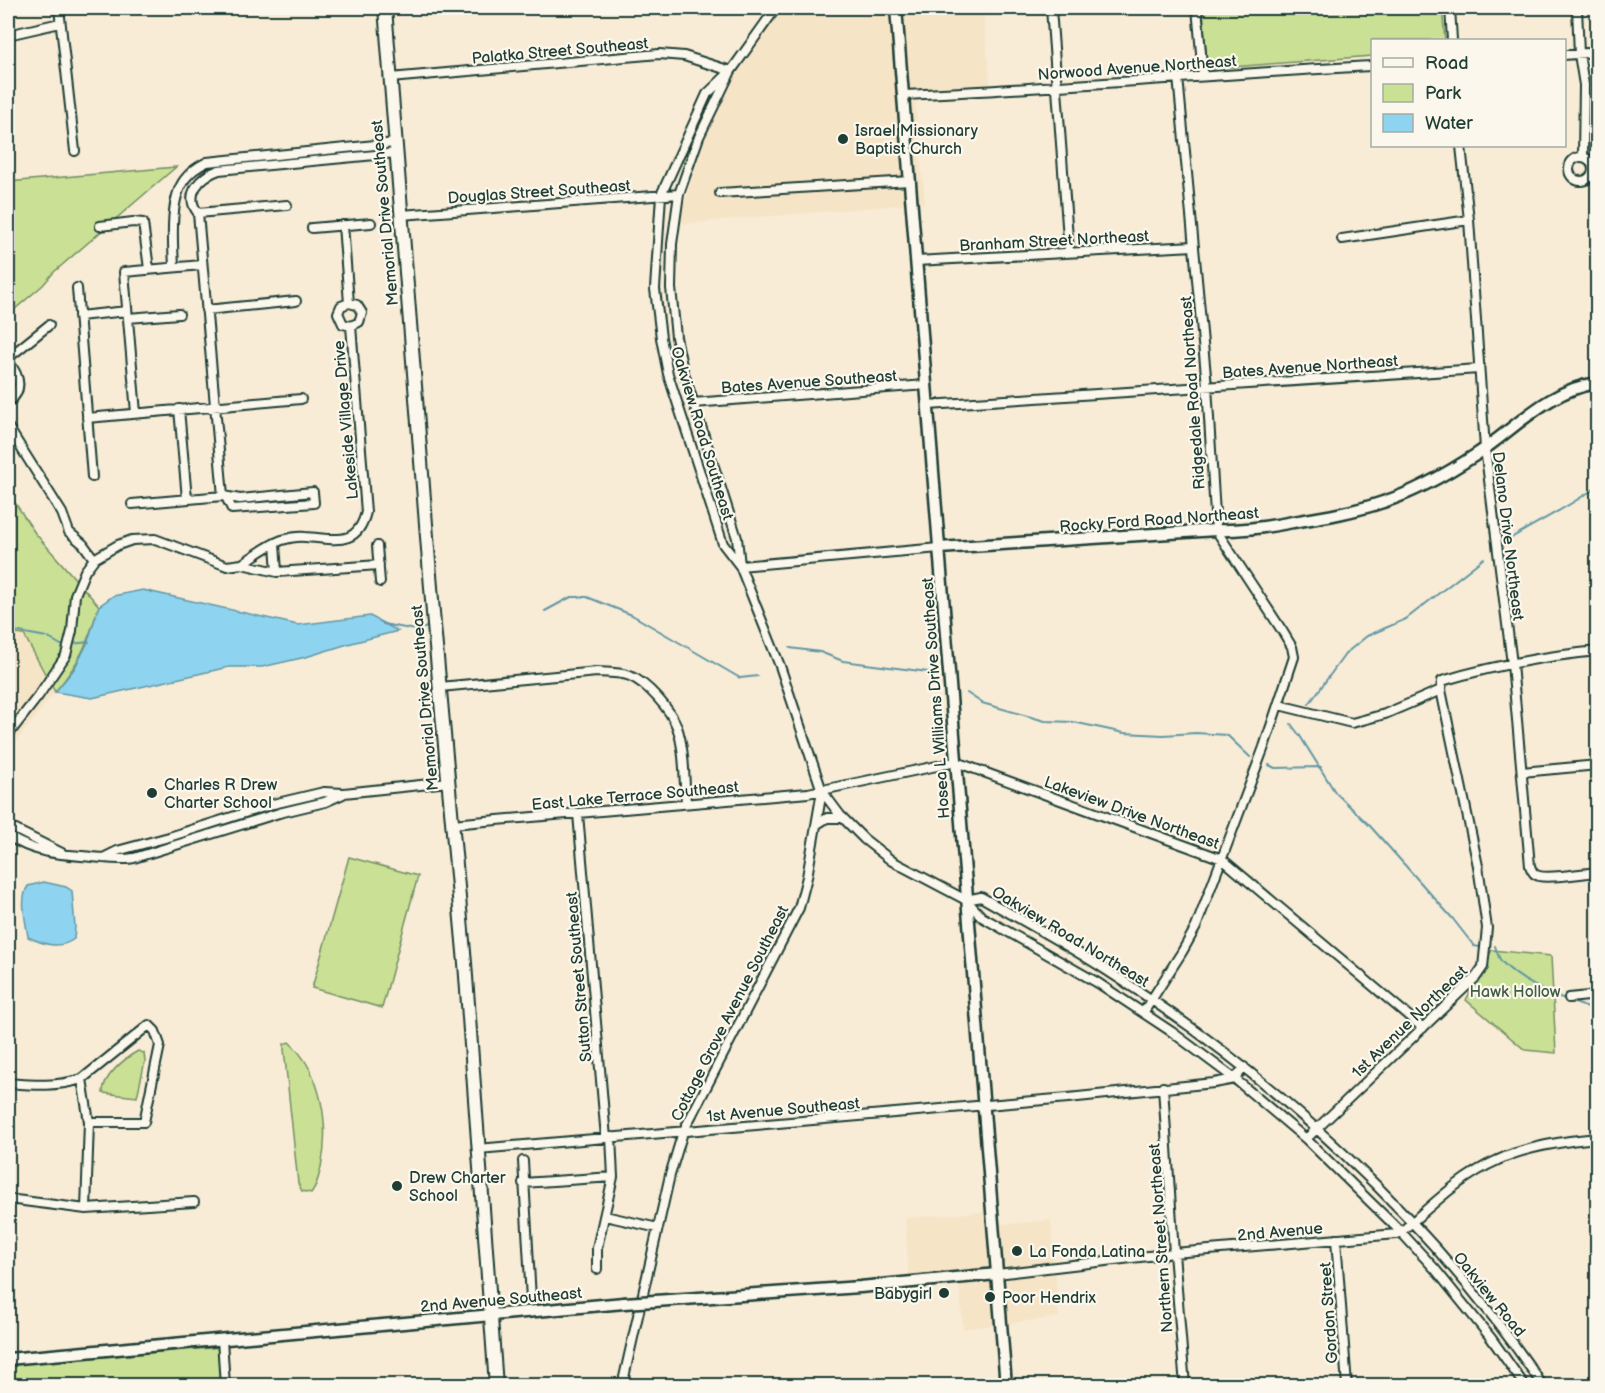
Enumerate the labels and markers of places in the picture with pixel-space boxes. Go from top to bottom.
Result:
place label: Israel Missionary Baptist Church [855,122,979,159]
marker: Israel Missionary Baptist Church [836,132,850,146]
place label: Charles R Drew Charter School [164,776,278,813]
marker: Charles R Drew Charter School [145,786,159,800]
place label: Drew Charter School [409,1169,506,1206]
marker: Drew Charter School [390,1179,404,1193]
place label: La Fonda Latina [1029,1243,1145,1262]
marker: La Fonda Latina [1010,1244,1024,1258]
place label: Babygirl [874,1285,932,1304]
marker: Babygirl [937,1286,951,1300]
place label: Poor Hendrix [1002,1289,1097,1308]
marker: Poor Hendrix [983,1290,997,1304]

